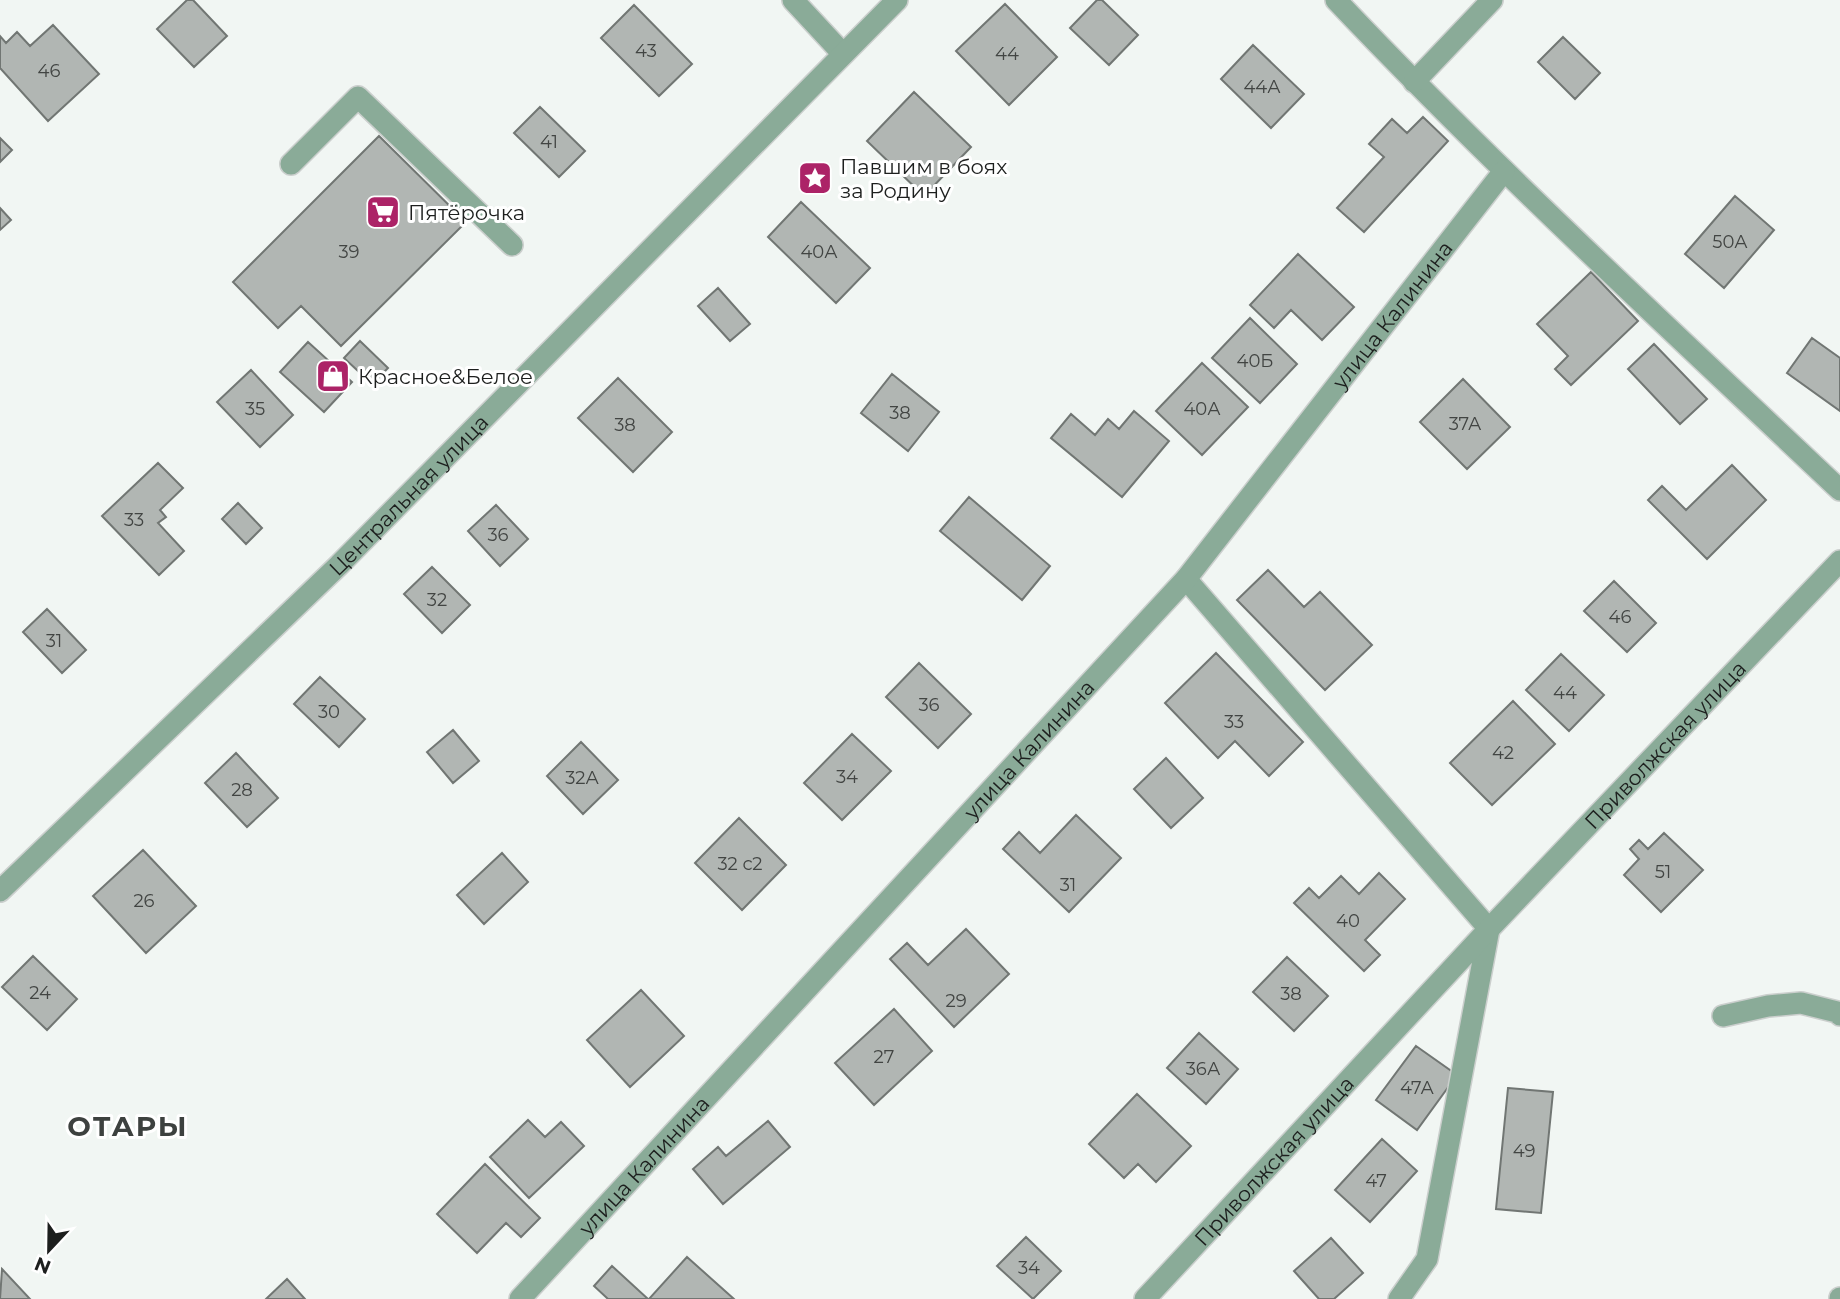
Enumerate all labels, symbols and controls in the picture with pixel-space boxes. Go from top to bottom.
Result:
house number: 43 [635,40,657,62]
house number: 44 [995,43,1019,65]
house number: 46 [38,60,60,82]
house number: 44А [1243,76,1281,98]
house number: 41 [540,131,558,153]
place label: Павшим в боях за Родину [840,154,1007,203]
place icon: Павшим в боях за Родину [796,159,834,197]
supermarket icon: Пятёрочка [364,193,402,231]
place label: Пятёрочка [408,200,525,225]
house number: 50А [1712,231,1748,253]
street label: улица Калинина [1326,236,1457,394]
house number: 39 [338,241,360,263]
house number: 40А [800,241,838,263]
house number: 40Б [1237,350,1273,372]
shop icon: Красное&Белое [314,357,352,395]
place label: Красное&Белое [358,364,533,389]
house number: 35 [245,398,265,420]
house number: 40А [1183,398,1221,420]
house number: 38 [889,402,911,424]
street label: Центральная улица [324,409,493,581]
house number: 37А [1449,413,1482,435]
house number: 38 [614,414,636,436]
house number: 33 [124,509,144,531]
house number: 36 [487,524,509,546]
house number: 32 [427,589,447,611]
house number: 46 [1609,606,1631,628]
house number: 31 [46,630,62,652]
street label: Приволжская улица [1579,656,1751,834]
street label: улица Калинина [957,674,1099,825]
house number: 44 [1553,682,1577,704]
house number: 36 [918,694,940,716]
house number: 30 [318,701,340,723]
house number: 33 [1224,711,1244,733]
house number: 42 [1492,742,1514,764]
house number: 34 [836,766,858,788]
house number: 32А [565,767,599,789]
house number: 28 [231,779,253,801]
house number: 32 с2 [717,853,763,875]
house number: 51 [1655,861,1671,883]
house number: 31 [1060,874,1076,896]
house number: 26 [133,890,155,912]
house number: 40 [1336,910,1360,932]
house number: 24 [29,982,51,1004]
house number: 38 [1280,983,1302,1005]
house number: 29 [945,990,967,1012]
house number: 27 [874,1046,894,1068]
house number: 36А [1186,1058,1221,1080]
street label: Приволжская улица [1189,1071,1359,1251]
house number: 47А [1400,1077,1435,1099]
street label: улица Калинина [572,1091,714,1241]
district label: ОТАРЫ [67,1109,189,1143]
house number: 49 [1513,1140,1535,1162]
house number: 47 [1365,1170,1387,1192]
north arrow [14,1215,84,1285]
text: N [31,1252,54,1279]
house number: 34 [1018,1257,1040,1279]

